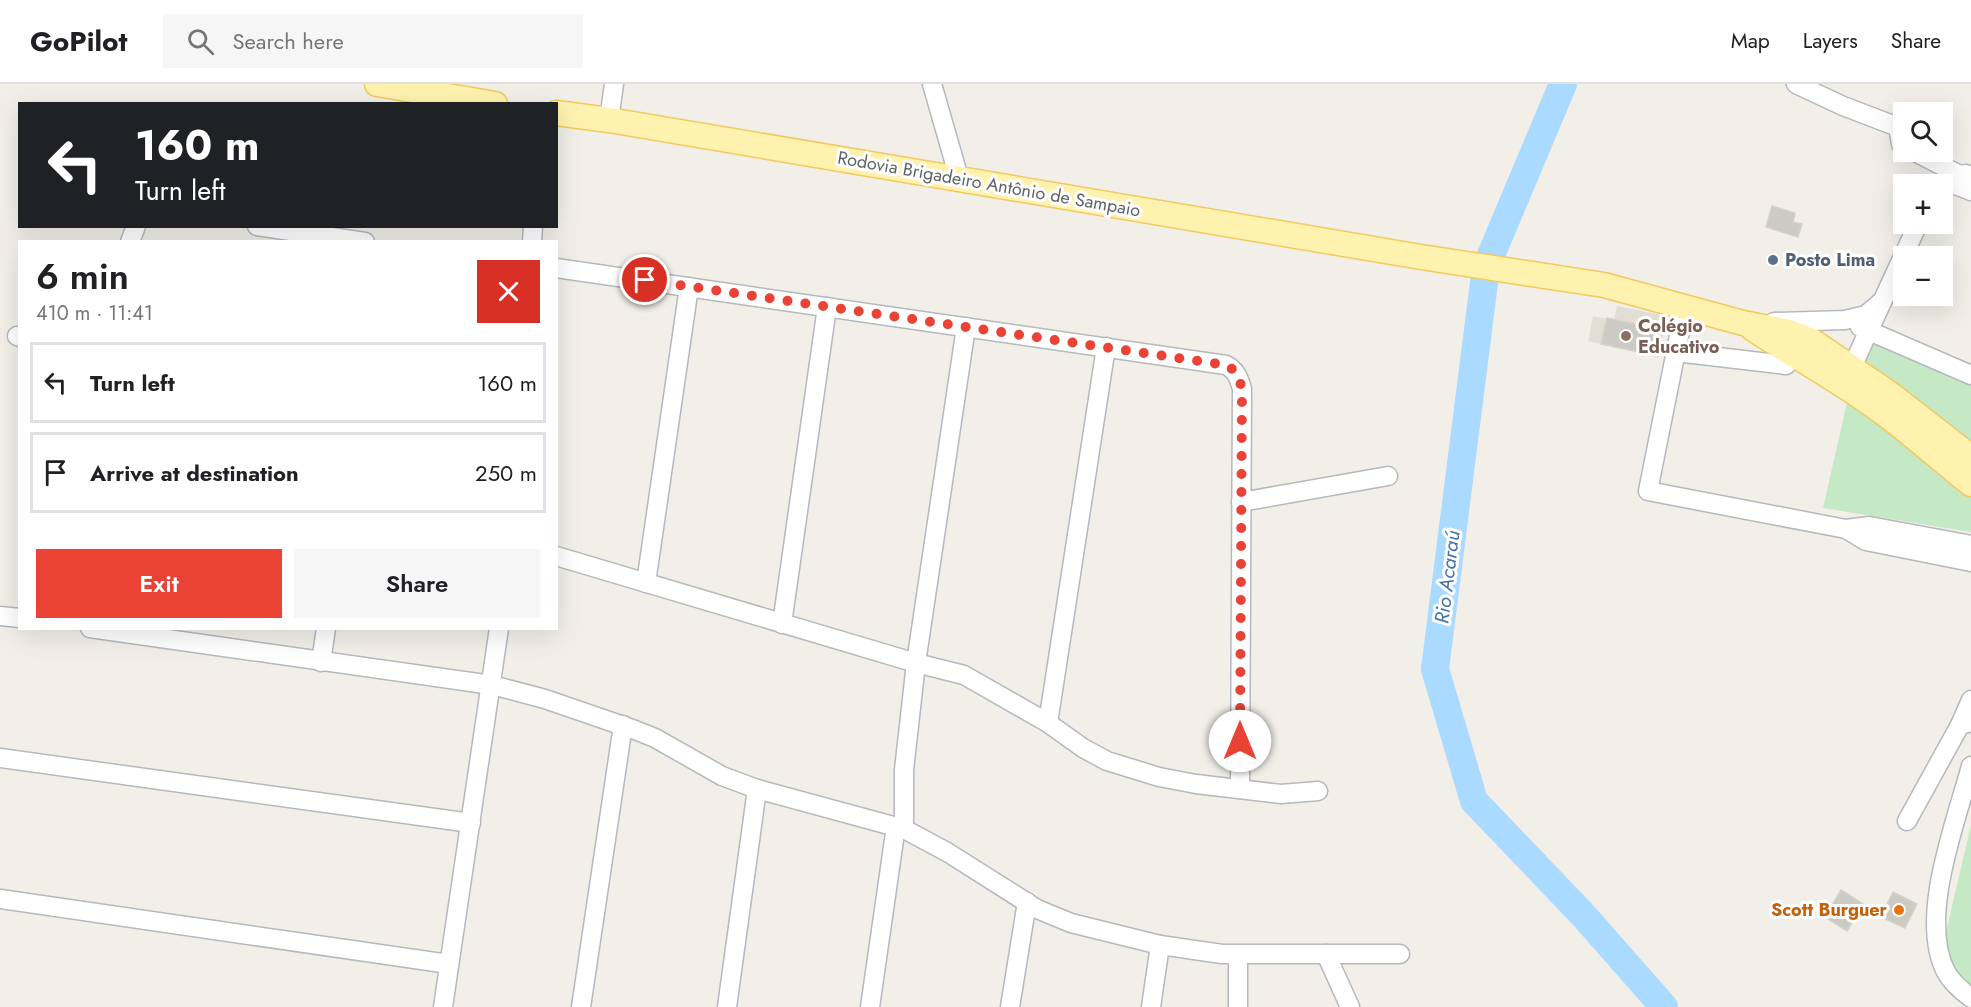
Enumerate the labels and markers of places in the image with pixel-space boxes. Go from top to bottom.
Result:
place label: Posto Lima [1785,247,1875,273]
marker: Posto Lima [1766,253,1780,267]
pin [619,254,670,305]
place label: Colégio Educativo [1638,313,1720,360]
marker: Colégio Educativo [1619,329,1633,343]
place label: Scott Burguer [1771,897,1888,923]
marker: Scott Burguer [1892,903,1906,917]

